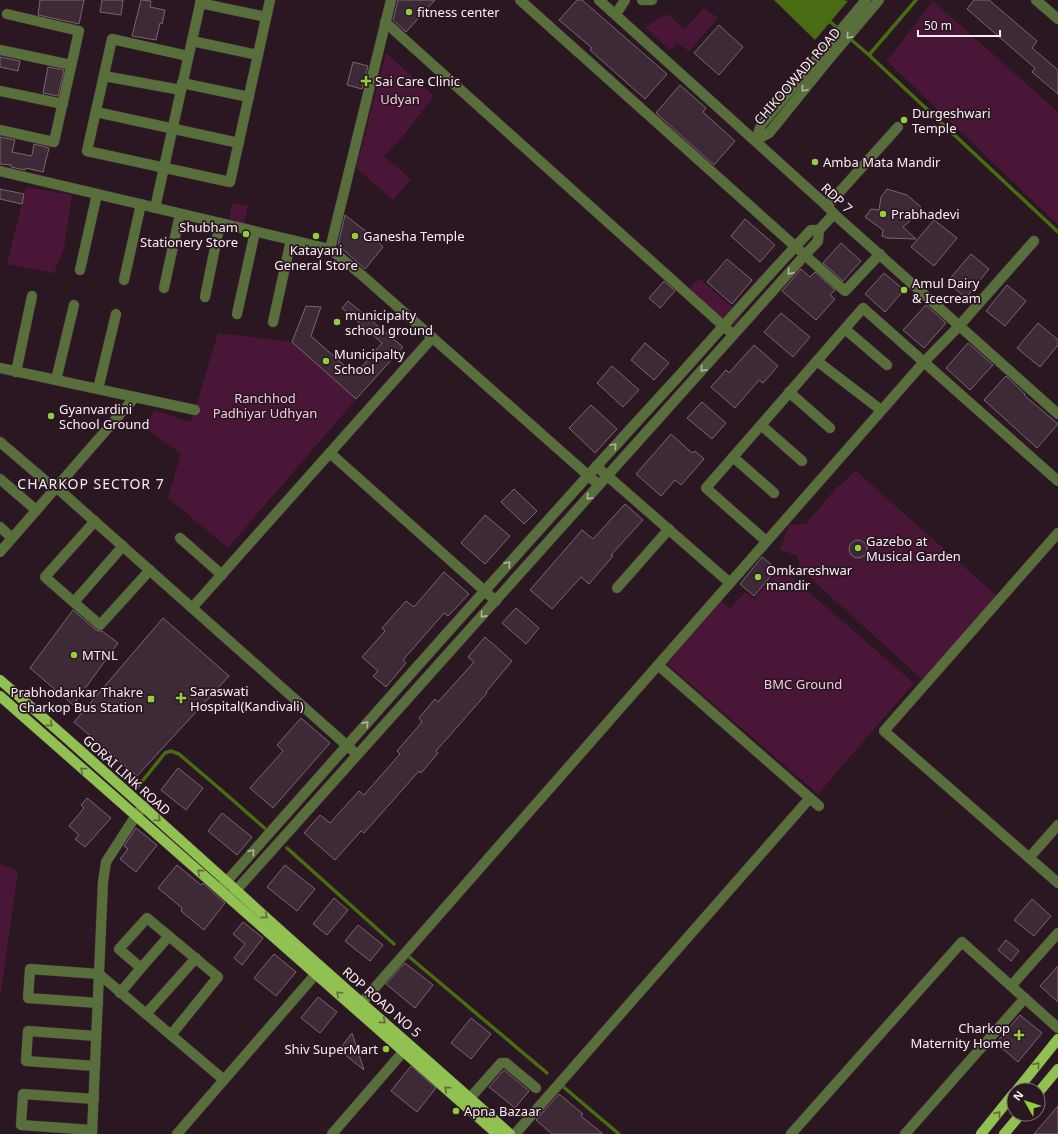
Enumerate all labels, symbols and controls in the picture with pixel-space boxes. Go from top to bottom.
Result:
place label: fitness center [417,3,500,21]
marker: fitness center [404,7,414,17]
scale bar [918,12,1000,38]
text: 50 m [924,17,952,34]
street label: CHIKOOWADI ROAD [750,24,844,128]
one-way arrow [846,31,853,38]
place label: Sai Care Clinic [375,72,460,90]
marker: Sai Care Clinic [360,75,372,87]
one-way arrow [802,84,809,91]
park label: Udyan [380,90,420,108]
place label: Durgeshwari Temple [912,104,991,137]
marker: Durgeshwari Temple [899,115,909,125]
place label: Amba Mata Mandir [823,153,941,171]
marker: Amba Mata Mandir [810,157,820,167]
street label: RDP 7 [818,179,856,217]
place label: Prabhadevi [891,205,960,223]
marker: Prabhadevi [878,209,888,219]
place label: Shubham Stationery Store [140,218,238,251]
place label: Ganesha Temple [363,227,465,245]
marker: Shubham Stationery Store [241,229,251,239]
marker: Katayani General Store [311,231,321,241]
marker: Ganesha Temple [350,231,360,241]
place label: Katayani General Store [274,241,358,274]
one-way arrow [787,267,795,275]
place label: Amul Dairy & Icecream [912,274,981,307]
marker: Amul Dairy & Icecream [899,285,909,295]
place label: municipalty school ground [345,306,433,339]
marker: municipalty school ground [332,317,342,327]
place label: Municipalty School [334,345,405,378]
marker: Municipalty School [321,356,331,366]
one-way arrow [701,364,708,371]
park label: Ranchhod Padhiyar Udhyan [213,389,317,422]
place label: Gyanvardini School Ground [59,400,149,433]
marker: Gyanvardini School Ground [46,411,56,421]
one-way arrow [609,444,616,451]
district label: CHARKOP SECTOR 7 [17,474,165,493]
one-way arrow [586,492,593,500]
place label: Gazebo at Musical Garden [866,532,961,565]
marker: Gazebo at Musical Garden [853,543,863,553]
one-way arrow [504,561,511,569]
place label: Omkareshwar mandir [766,561,853,594]
marker: Omkareshwar mandir [753,572,763,582]
one-way arrow [481,610,488,617]
place label: MTNL [82,646,118,664]
marker: MTNL [69,650,79,660]
park label: BMC Ground [764,675,842,693]
place label: Saraswati Hospital(Kandivali) [190,682,304,715]
place label: Prabhodankar Thakre Charkop Bus Station [11,683,143,716]
marker: Saraswati Hospital(Kandivali) [175,692,187,704]
marker: Prabhodankar Thakre Charkop Bus Station [146,694,156,704]
one-way arrow [46,720,53,727]
one-way arrow [361,721,369,729]
street label: GORAI LINK ROAD [79,731,175,819]
one-way arrow [80,767,87,774]
one-way arrow [153,815,161,822]
one-way arrow [247,850,254,857]
one-way arrow [197,870,205,877]
one-way arrow [260,912,268,919]
street label: RDP ROAD NO 5 [339,963,425,1041]
one-way arrow [336,992,344,999]
one-way arrow [378,1017,386,1024]
place label: Charkop Maternity Home [910,1019,1010,1052]
marker: Charkop Maternity Home [1013,1029,1025,1041]
place label: Shiv SuperMart [284,1040,378,1058]
marker: Shiv SuperMart [381,1044,391,1054]
one-way arrow [1033,1062,1040,1069]
north arrow [1006,1082,1046,1122]
one-way arrow [444,1087,452,1094]
text: N [1009,1087,1026,1104]
place label: Apna Bazaar [464,1102,541,1120]
marker: Apna Bazaar [451,1106,461,1116]
one-way arrow [993,1111,1000,1118]

